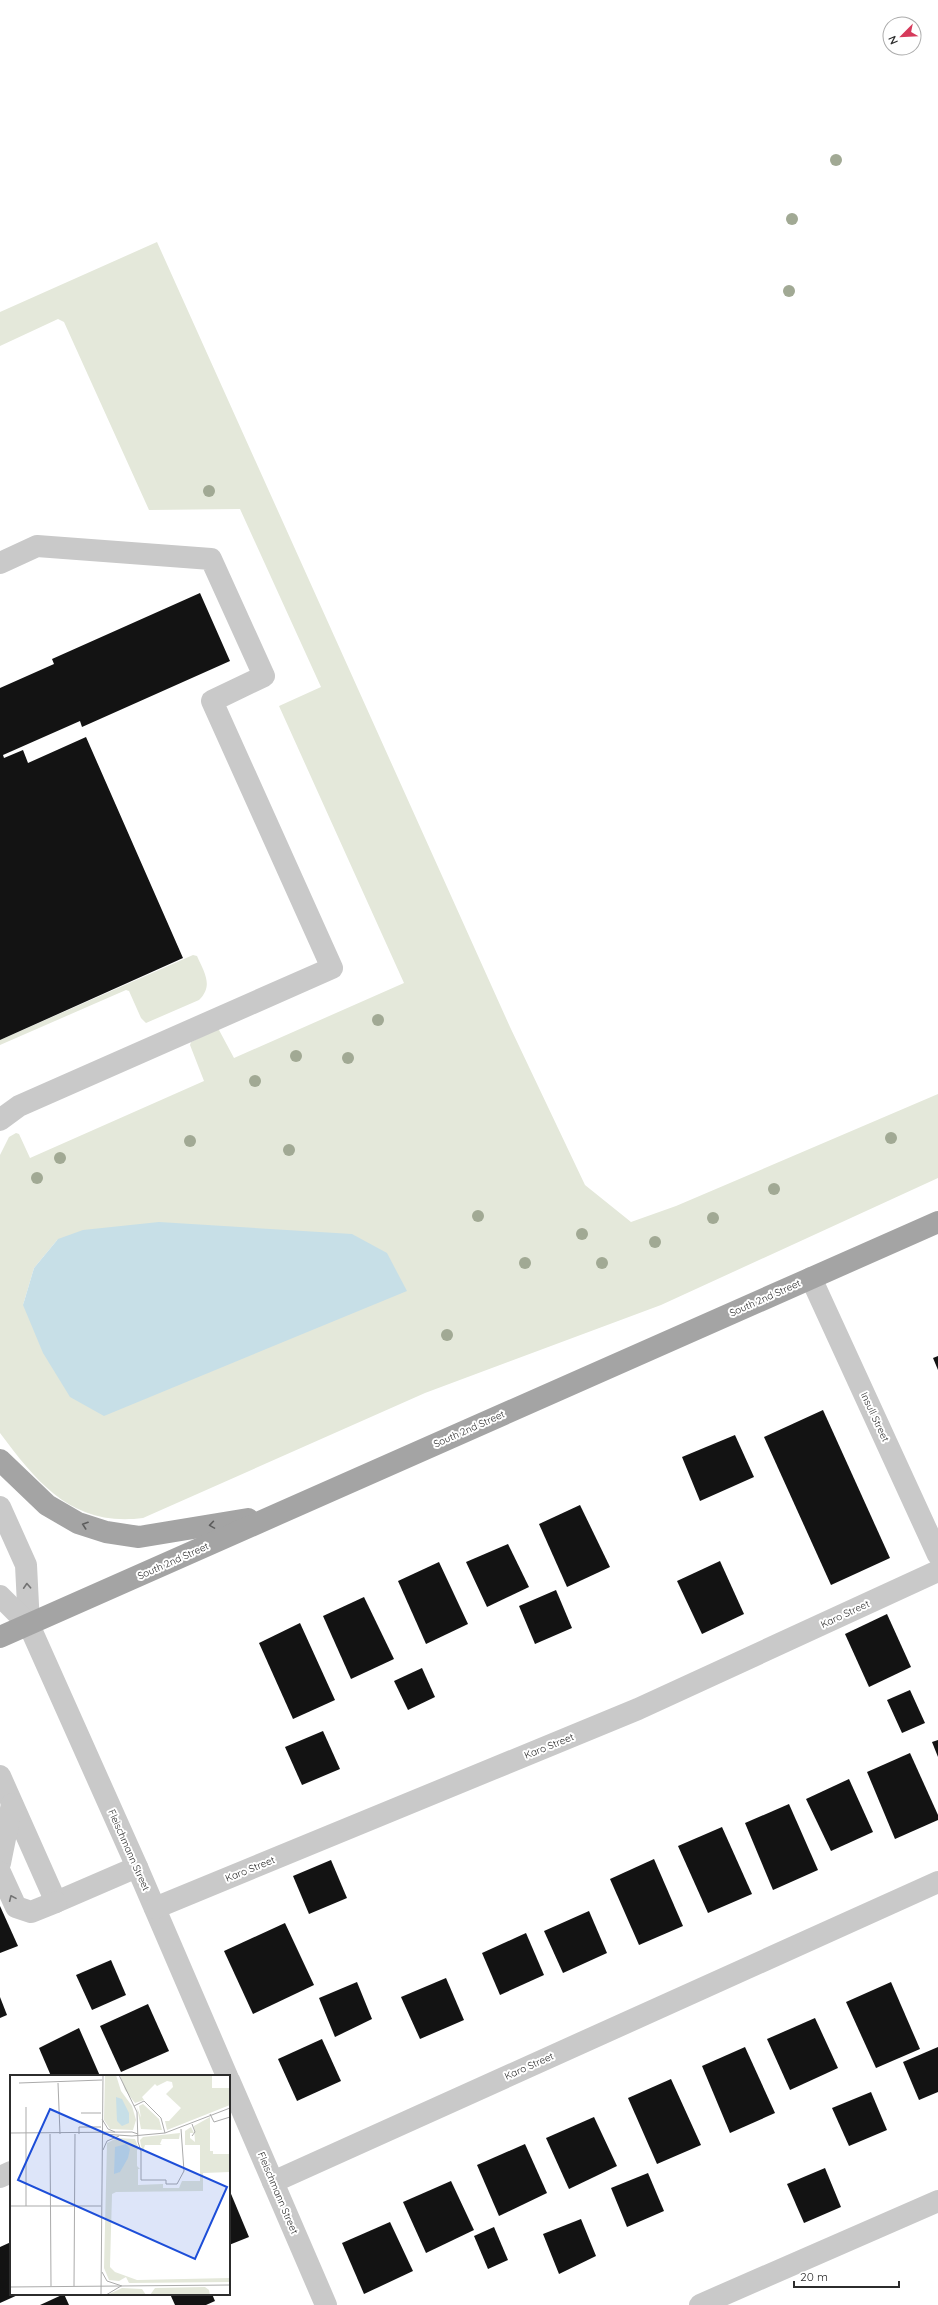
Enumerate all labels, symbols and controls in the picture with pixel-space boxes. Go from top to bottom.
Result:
north arrow [882,16,922,56]
text: N [885,34,901,47]
street label: South 2nd Street [727,1276,803,1320]
street label: Insull Street [858,1390,892,1444]
street label: South 2nd Street [431,1407,507,1451]
one-way arrow [209,1520,215,1528]
one-way arrow [81,1521,88,1530]
street label: South 2nd Street [135,1539,211,1583]
one-way arrow [23,1583,31,1589]
street label: Karo Street [818,1597,872,1631]
street label: Karo Street [522,1730,576,1762]
street label: Fleischmann Street [105,1807,153,1893]
street label: Karo Street [223,1853,277,1885]
one-way arrow [8,1895,16,1902]
street label: Karo Street [502,2049,556,2083]
inset map [10,2075,230,2295]
street label: Fleischmann Street [255,2150,301,2237]
scale bar [794,2263,899,2289]
text: 20 m [800,2269,828,2284]

